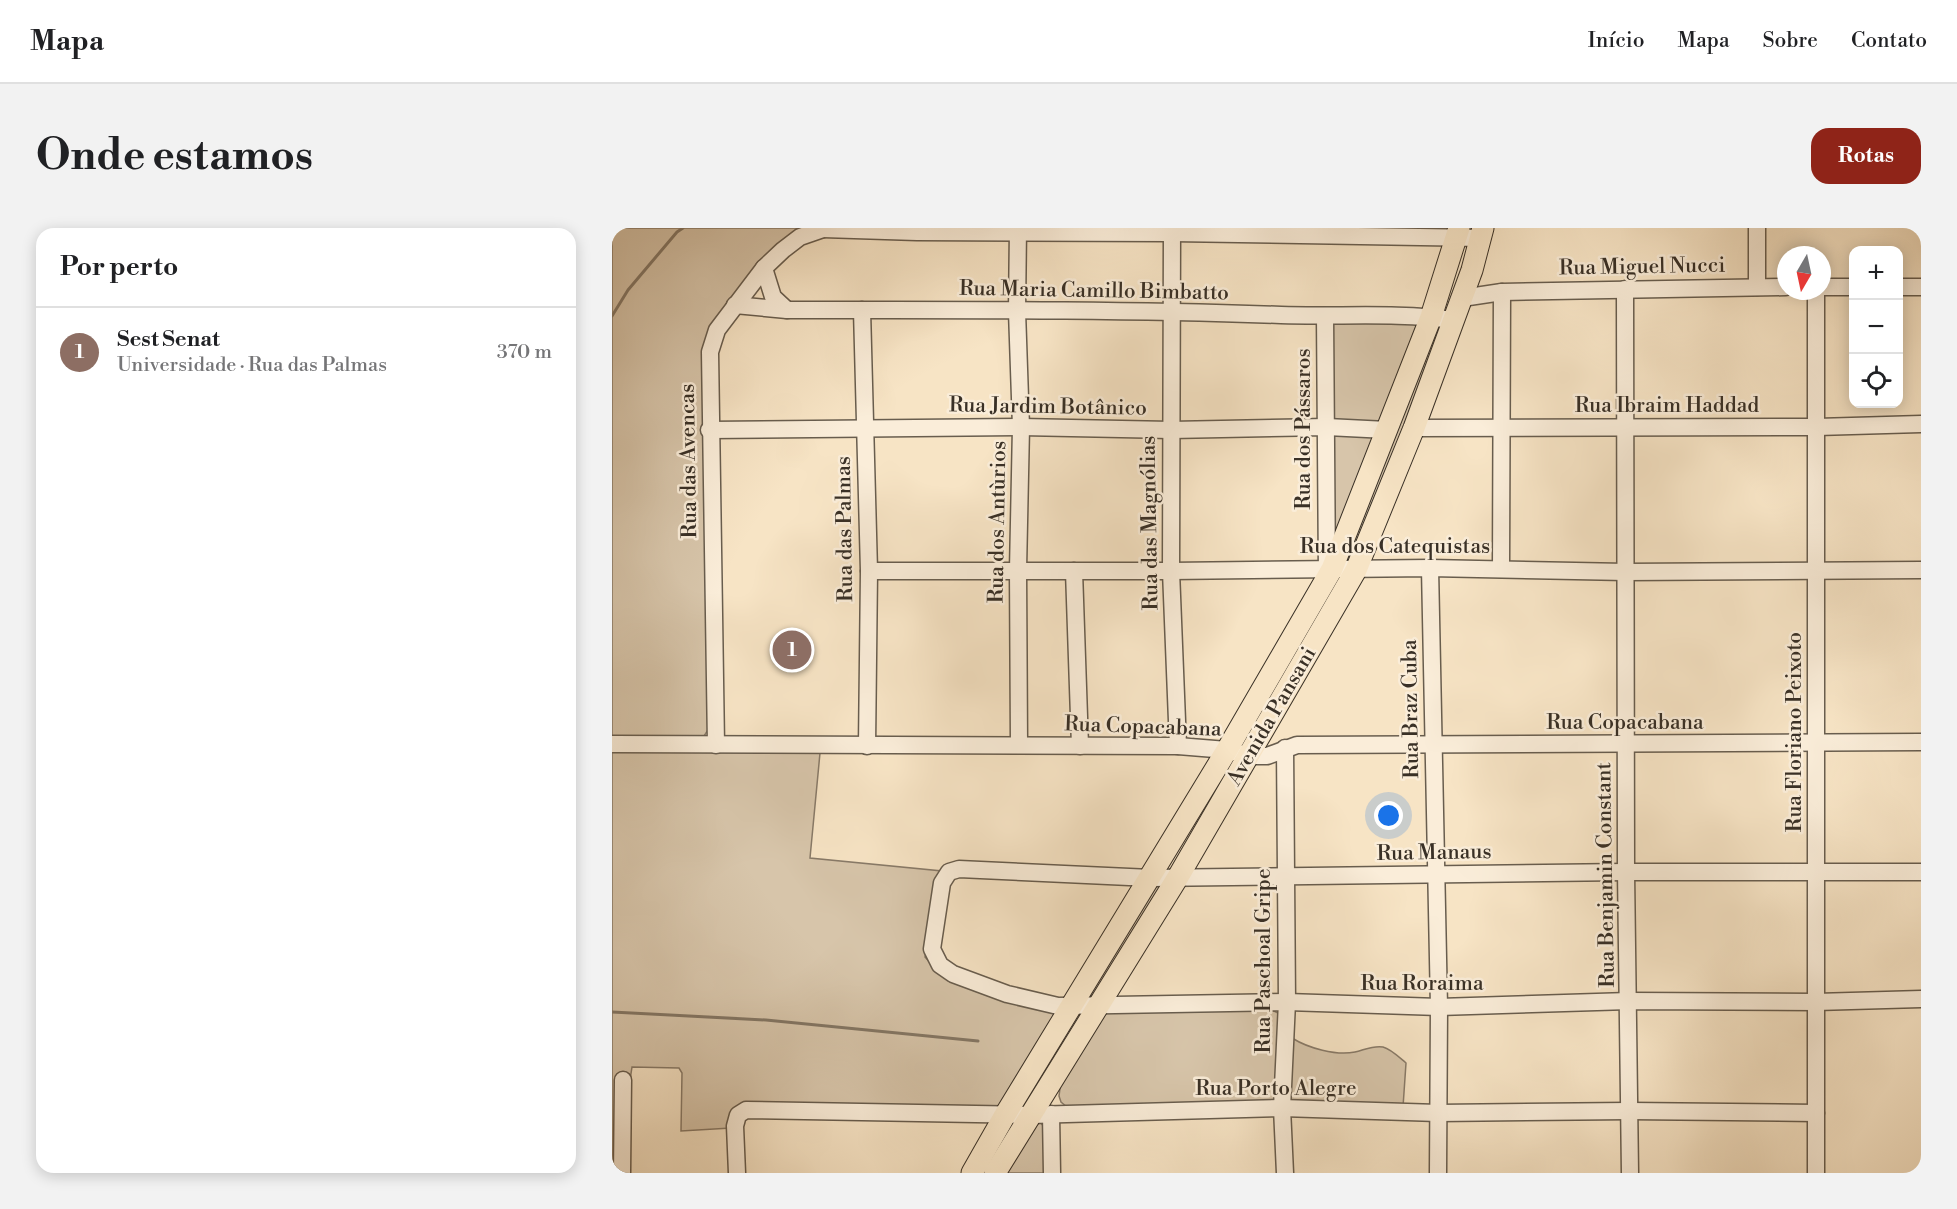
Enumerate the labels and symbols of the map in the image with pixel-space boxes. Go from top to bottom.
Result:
north arrow [1777,246,1831,300]
street label: Rua Miguel Nucci [1559,253,1726,281]
street label: Rua Maria Camillo Bimbatto [959,276,1229,306]
street label: Rua dos Pássaros [1291,348,1317,510]
street label: Rua das Avencas [675,383,703,538]
street label: Rua Jardim Botânico [949,392,1147,422]
street label: Rua Ibraim Haddad [1575,393,1759,419]
street label: Rua das Magnólias [1135,435,1165,611]
street label: Rua dos Antùrios [984,441,1012,603]
street label: Rua das Palmas [831,456,859,602]
street label: Rua dos Catequistas [1300,534,1490,560]
pin: 1 [772,628,812,672]
street label: Rua Floriano Peixoto [1782,632,1808,832]
street label: Rua Braz Cuba [1397,639,1425,779]
street label: Avenida Pansani [1221,642,1322,791]
street label: Rua Copacabana [1546,710,1704,736]
street label: Rua Copacabana [1064,711,1222,743]
street label: Rua Benjamin Constant [1591,761,1621,988]
your location [1374,801,1403,830]
street label: Rua Manaus [1376,839,1492,867]
street label: Rua Paschoal Gripe [1251,868,1277,1054]
street label: Rua Roraima [1360,971,1484,997]
street label: Rua Porto Alegre [1195,1076,1357,1102]

